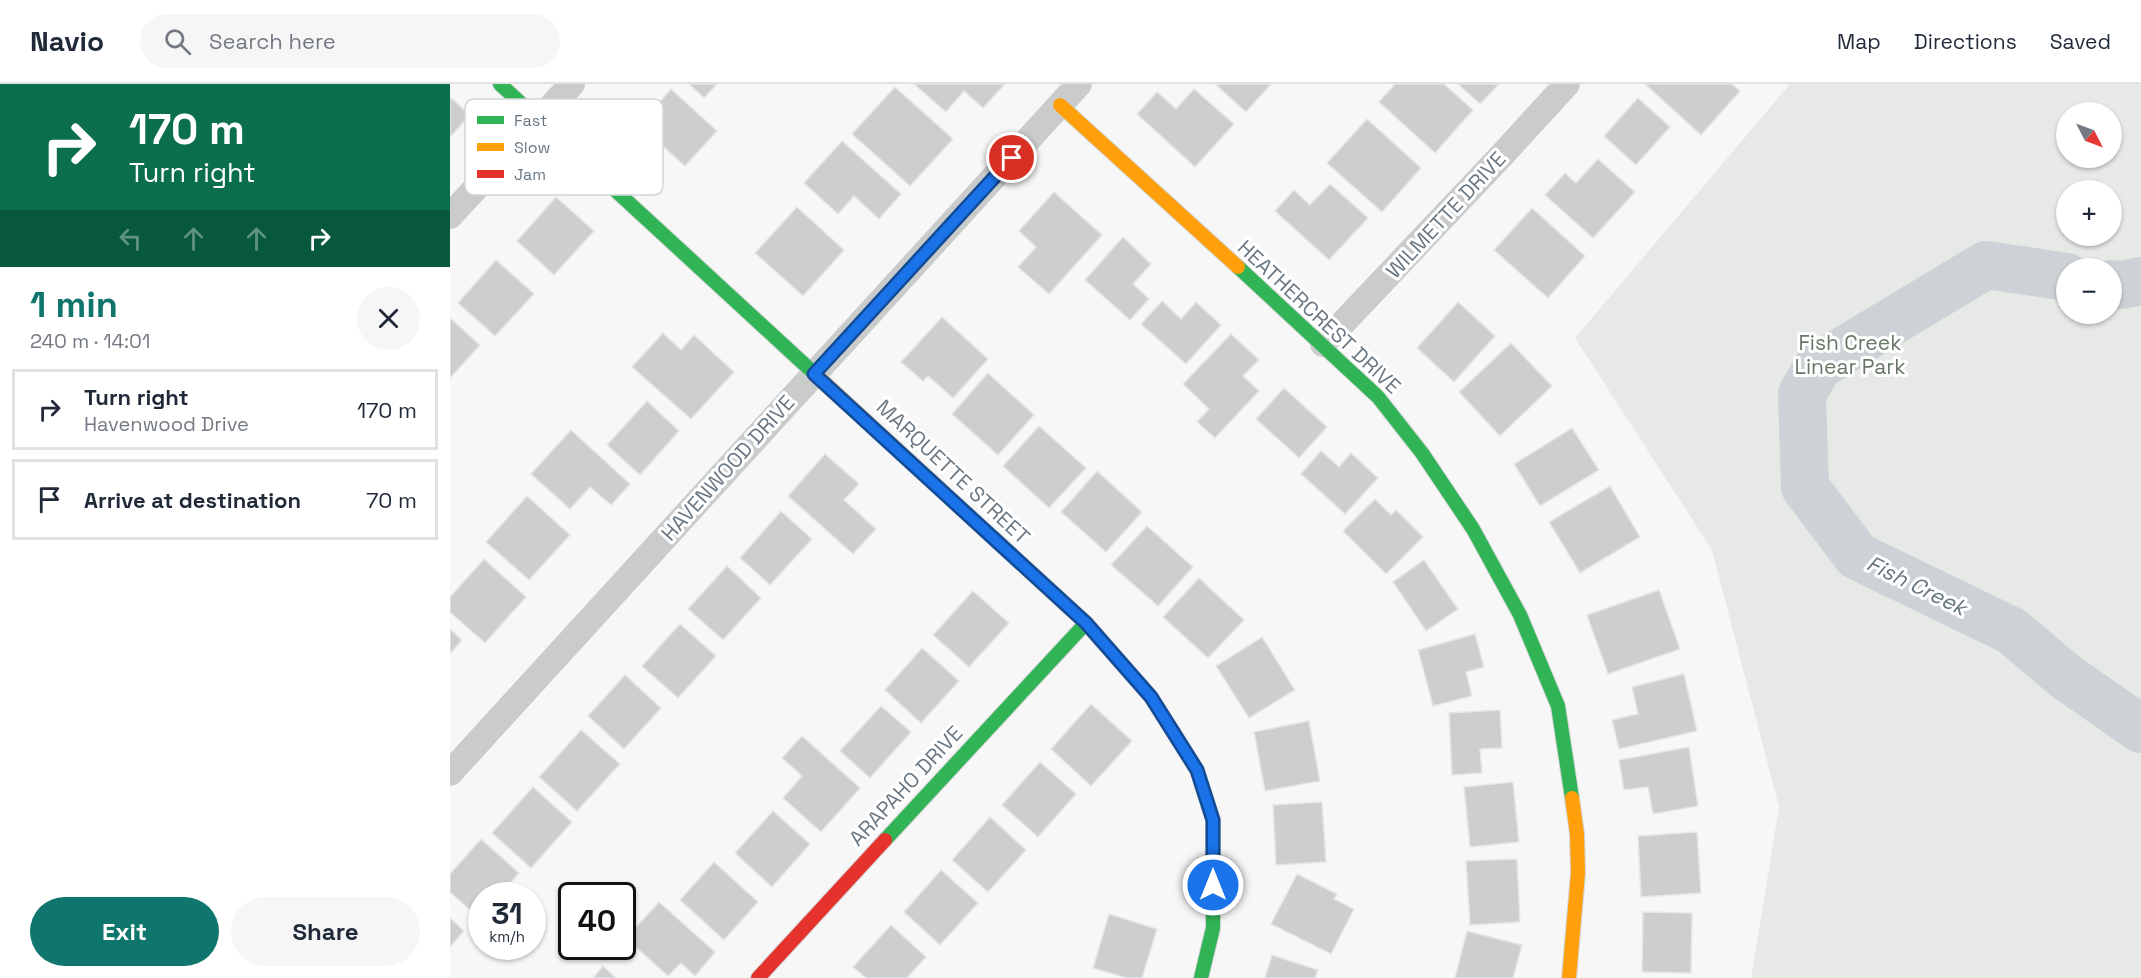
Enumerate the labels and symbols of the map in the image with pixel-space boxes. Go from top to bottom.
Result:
legend [465,99,663,195]
north arrow [2056,102,2122,168]
text: Fast [514,110,547,131]
pin [986,132,1037,183]
text: Slow [514,137,550,158]
street label: WILMETTE DRIVE [1380,145,1511,284]
text: Jam [514,164,546,185]
street label: HEATHERCREST DRIVE [1232,234,1407,399]
park label: Fish Creek Linear Park [1795,329,1905,380]
street label: HAVENWOOD DRIVE [655,389,800,546]
street label: MARQUETTE STREET [871,393,1036,550]
water label: Fish Creek [1862,549,1974,622]
street label: ARAPAHO DRIVE [843,720,968,851]
position arrow [1181,853,1245,917]
speed limit sign: 40 [558,882,636,960]

